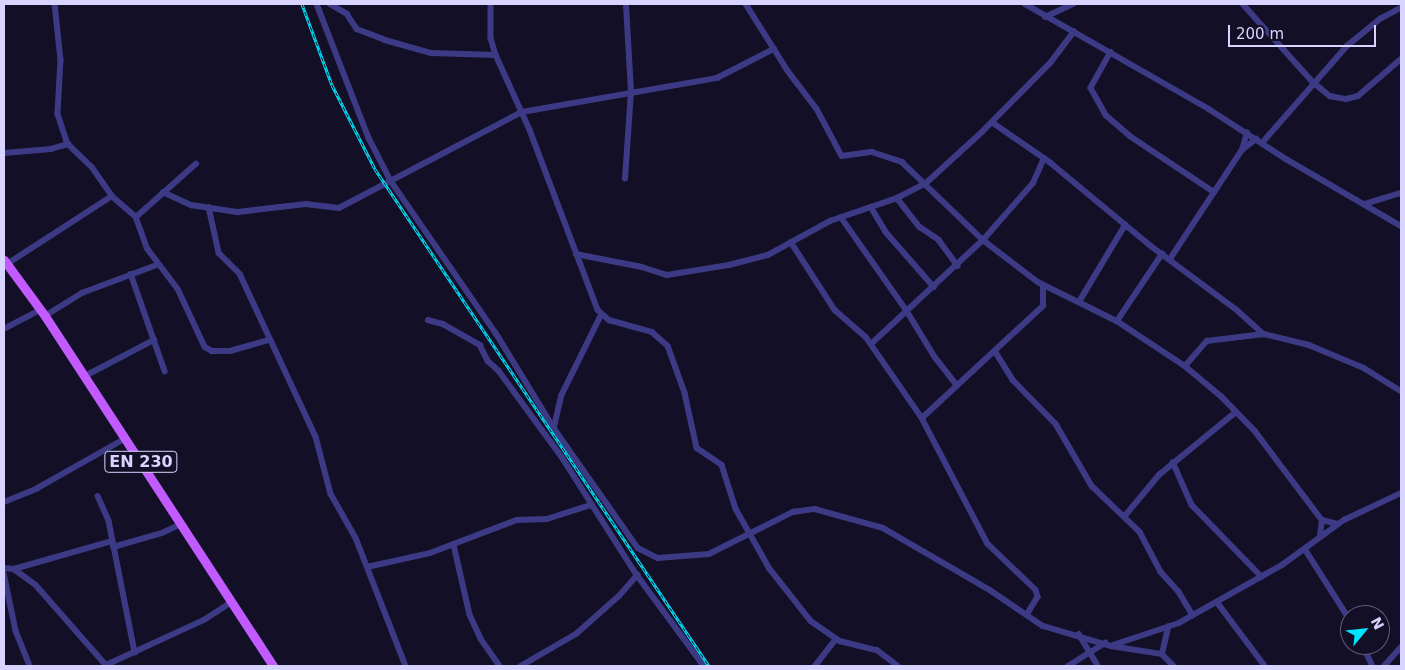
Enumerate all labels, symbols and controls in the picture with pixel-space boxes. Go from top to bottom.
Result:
scale bar [1230,15,1378,47]
text: 200 m [1236,25,1284,43]
road number: EN 230 [104,448,178,476]
north arrow [1340,605,1390,655]
text: N [1368,614,1387,632]

